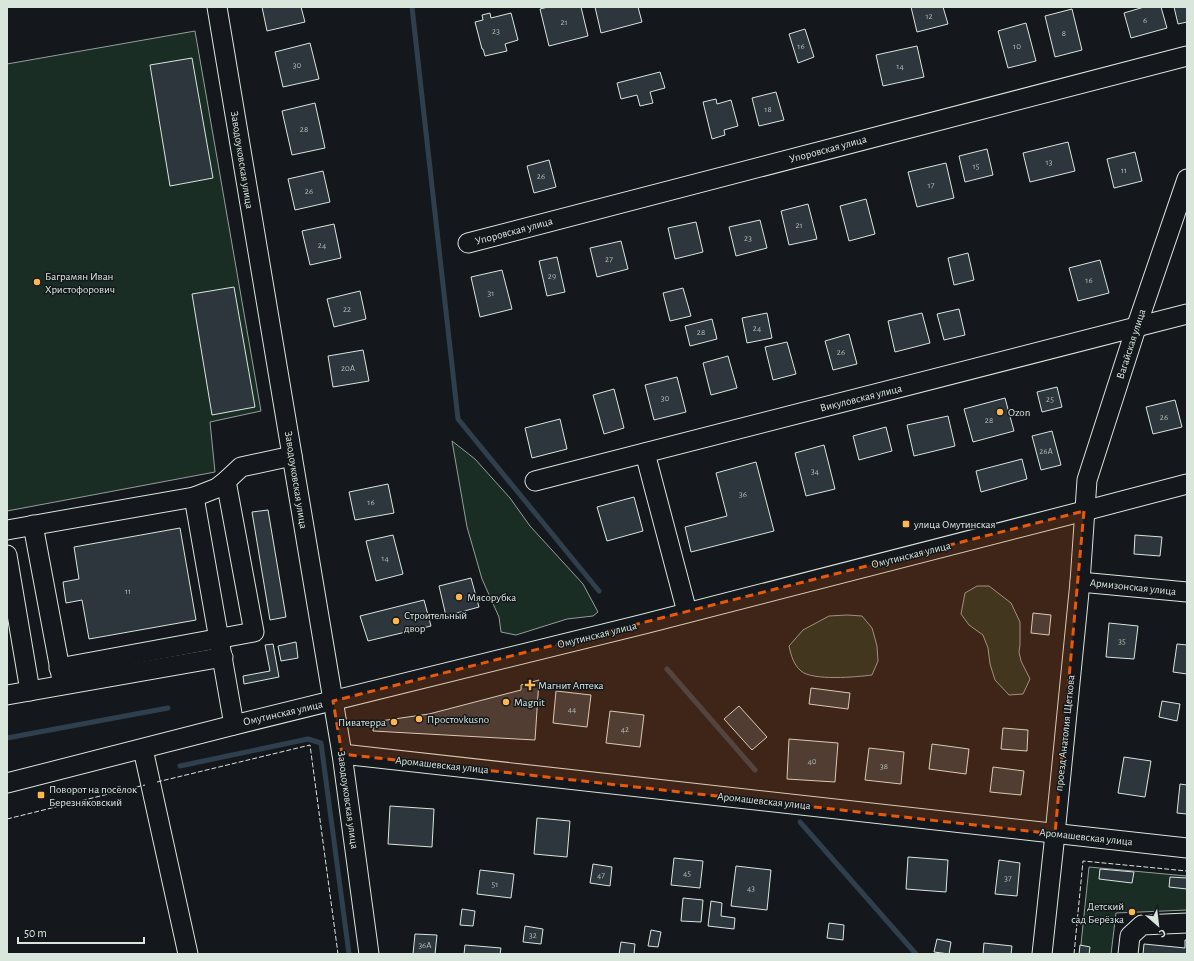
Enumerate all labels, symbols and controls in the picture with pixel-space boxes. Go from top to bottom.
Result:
house number: 12 [925,12,933,21]
house number: 6 [1143,16,1147,25]
house number: 21 [560,18,568,27]
house number: 23 [492,27,500,36]
house number: 8 [1062,29,1066,38]
house number: 16 [797,42,805,51]
house number: 10 [1013,42,1021,51]
house number: 30 [293,61,301,70]
house number: 14 [896,62,904,71]
house number: 18 [764,105,772,114]
street label: Заводоуковская улица [229,110,255,210]
house number: 28 [300,125,308,134]
street label: Упоровская улица [788,133,868,165]
house number: 13 [1046,158,1053,167]
house number: 15 [973,162,980,171]
house number: 11 [1121,166,1127,175]
house number: 26 [537,172,545,181]
house number: 17 [928,181,935,190]
house number: 26 [305,187,313,196]
street label: Упоровская улица [474,215,554,247]
house number: 21 [795,221,803,230]
house number: 23 [744,234,752,243]
house number: 24 [318,241,327,250]
house number: 27 [605,255,613,264]
place label: Баграмян Иван Христофорович [45,271,115,295]
house number: 29 [548,272,556,281]
house number: 16 [1085,276,1093,285]
marker: Баграмян Иван Христофорович [32,277,42,287]
house number: 31 [488,289,494,298]
house number: 22 [343,305,351,314]
street label: Вагайская улица [1115,308,1147,380]
house number: 24 [753,324,762,333]
house number: 28 [697,328,705,337]
house number: 26 [837,348,845,357]
house number: 20А [341,364,356,373]
street label: Викуловская улица [819,382,903,414]
house number: 30 [661,394,669,403]
house number: 25 [1046,395,1054,404]
marker: Ozon [995,407,1005,417]
place label: Ozon [1008,407,1030,418]
house number: 26 [1160,413,1168,422]
house number: 28 [985,416,993,425]
street label: Заводоуковская улица [283,430,309,530]
house number: 26А [1039,447,1054,456]
house number: 34 [811,467,820,476]
house number: 36 [739,490,747,499]
house number: 16 [367,498,375,507]
marker: улица Омутинская [901,519,911,529]
place label: улица Омутинская [913,519,996,530]
street label: Омутинская улица [870,540,952,570]
house number: 14 [381,554,389,563]
street label: Армизонская улица [1089,577,1177,597]
house number: 11 [125,587,131,596]
marker: Мясорубка [454,592,464,602]
place label: Мясорубка [467,592,516,603]
place label: Строительный двор [404,610,467,634]
marker: Строительный двор [391,616,401,626]
street label: Омутинская улица [556,620,638,650]
house number: 35 [1118,637,1126,646]
street label: проезд Анатолия Щеткова [1053,674,1077,792]
marker: Магнит Аптека [525,680,535,690]
place label: Магнит Аптека [538,680,604,691]
marker: Magnit [501,697,511,707]
place label: Magnit [514,697,545,708]
street label: Омутинская улица [242,698,324,728]
house number: 44 [568,705,577,714]
marker: Простоvkusno [414,714,424,724]
place label: Простоvkusno [427,714,489,725]
place label: Пиватерра [338,717,386,728]
marker: Пиватерра [389,717,399,727]
house number: 42 [621,725,629,734]
street label: Заводоуковская улица [336,750,360,850]
street label: Аромашевская улица [395,755,489,775]
house number: 40 [807,757,817,766]
house number: 38 [880,762,888,771]
place label: Поворот на посёлок Березняковский [49,784,137,808]
marker: Поворот на посёлок Березняковский [36,790,46,800]
street label: Аромашевская улица [717,791,811,811]
street label: Аромашевская улица [1039,827,1133,847]
house number: 45 [683,869,691,878]
house number: 47 [597,871,605,880]
house number: 37 [1004,874,1012,883]
house number: 51 [492,880,498,889]
house number: 43 [747,884,755,893]
place label: Детский сад Берёзка [1071,901,1124,925]
north arrow [1138,905,1178,945]
marker: Детский сад Берёзка [1127,907,1137,917]
scale bar [18,919,144,945]
text: 50 m [24,927,47,939]
text: С [1157,927,1168,940]
house number: 32 [529,931,537,940]
house number: 36А [418,941,432,950]

